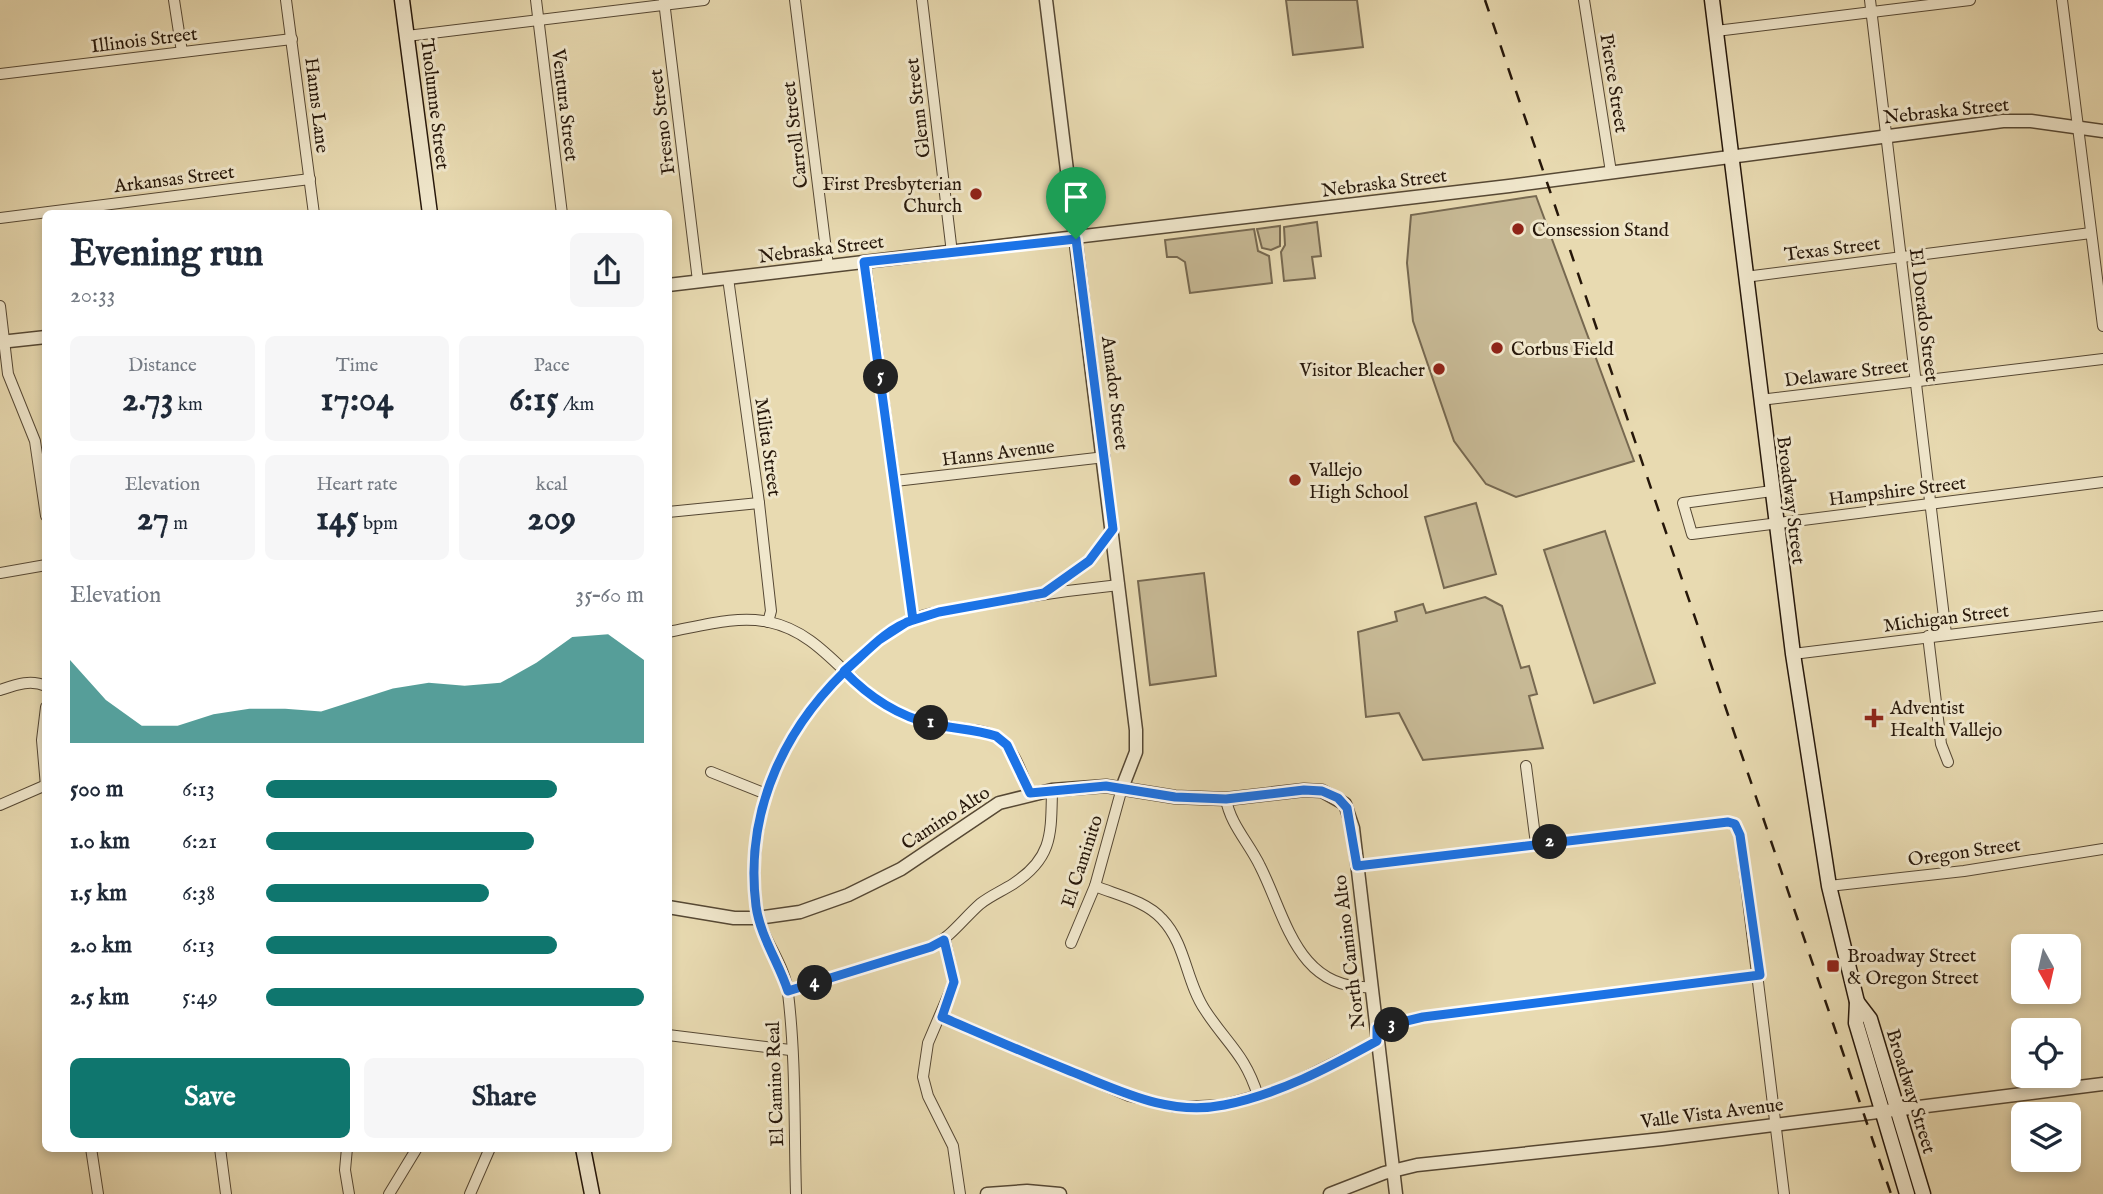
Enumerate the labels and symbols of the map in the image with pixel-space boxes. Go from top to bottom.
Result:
street label: Illinois Street [90,22,199,59]
street label: Pierce Street [1593,32,1633,135]
street label: Tuolumne Street [414,37,454,172]
street label: Ventura Street [545,47,583,163]
street label: Hanns Lane [298,56,334,155]
street label: Glenn Street [901,56,937,159]
street label: Fresno Street [645,67,681,176]
street label: Carroll Street [777,79,814,190]
street label: Nebraska Street [1882,93,2011,131]
street label: Arkansas Street [112,161,236,199]
street label: Nebraska Street [1320,164,1449,204]
pin [1046,167,1106,239]
place label: First Presbyterian Church [822,173,962,219]
marker: First Presbyterian Church [968,186,984,202]
place label: Consession Stand [1532,219,1670,243]
marker: Consession Stand [1510,221,1526,237]
street label: Nebraska Street [757,230,886,270]
street label: Texas Street [1783,232,1882,268]
street label: El Dorado Street [1903,247,1943,384]
street label: Amador Street [1095,334,1133,452]
place label: Corbus Field [1511,338,1614,362]
marker: Corbus Field [1489,340,1505,356]
street label: Delaware Street [1783,354,1910,394]
place label: Visitor Bleacher [1298,359,1425,383]
pin: 5 [864,360,898,394]
marker: Visitor Bleacher [1431,361,1447,377]
street label: Milita Street [748,396,786,499]
street label: Hanns Avenue [940,435,1056,473]
street label: Broadway Street [1770,435,1810,566]
place label: Vallejo High School [1308,459,1409,505]
marker: Vallejo High School [1287,472,1303,488]
street label: Hampshire Street [1827,472,1968,512]
street label: Michigan Street [1882,599,2011,639]
place label: Adventist Health Vallejo [1889,697,2002,743]
pin: 1 [914,706,948,740]
marker: Adventist Health Vallejo [1864,708,1884,728]
street label: Camino Alto [897,781,995,856]
street label: El Caminito [1057,812,1109,911]
pin: 2 [1532,824,1568,860]
street label: Oregon Street [1906,833,2023,873]
street label: North Camino Alto [1329,874,1371,1030]
north arrow [2011,934,2081,1004]
place label: Broadway Street & Oregon Street [1847,945,1979,991]
marker: Broadway Street & Oregon Street [1825,958,1841,974]
pin: 4 [798,965,832,1000]
pin: 3 [1374,1007,1410,1042]
street label: El Camino Real [762,1020,790,1147]
street label: Broadway Street [1880,1026,1941,1157]
street label: Valle Vista Avenue [1638,1093,1785,1135]

